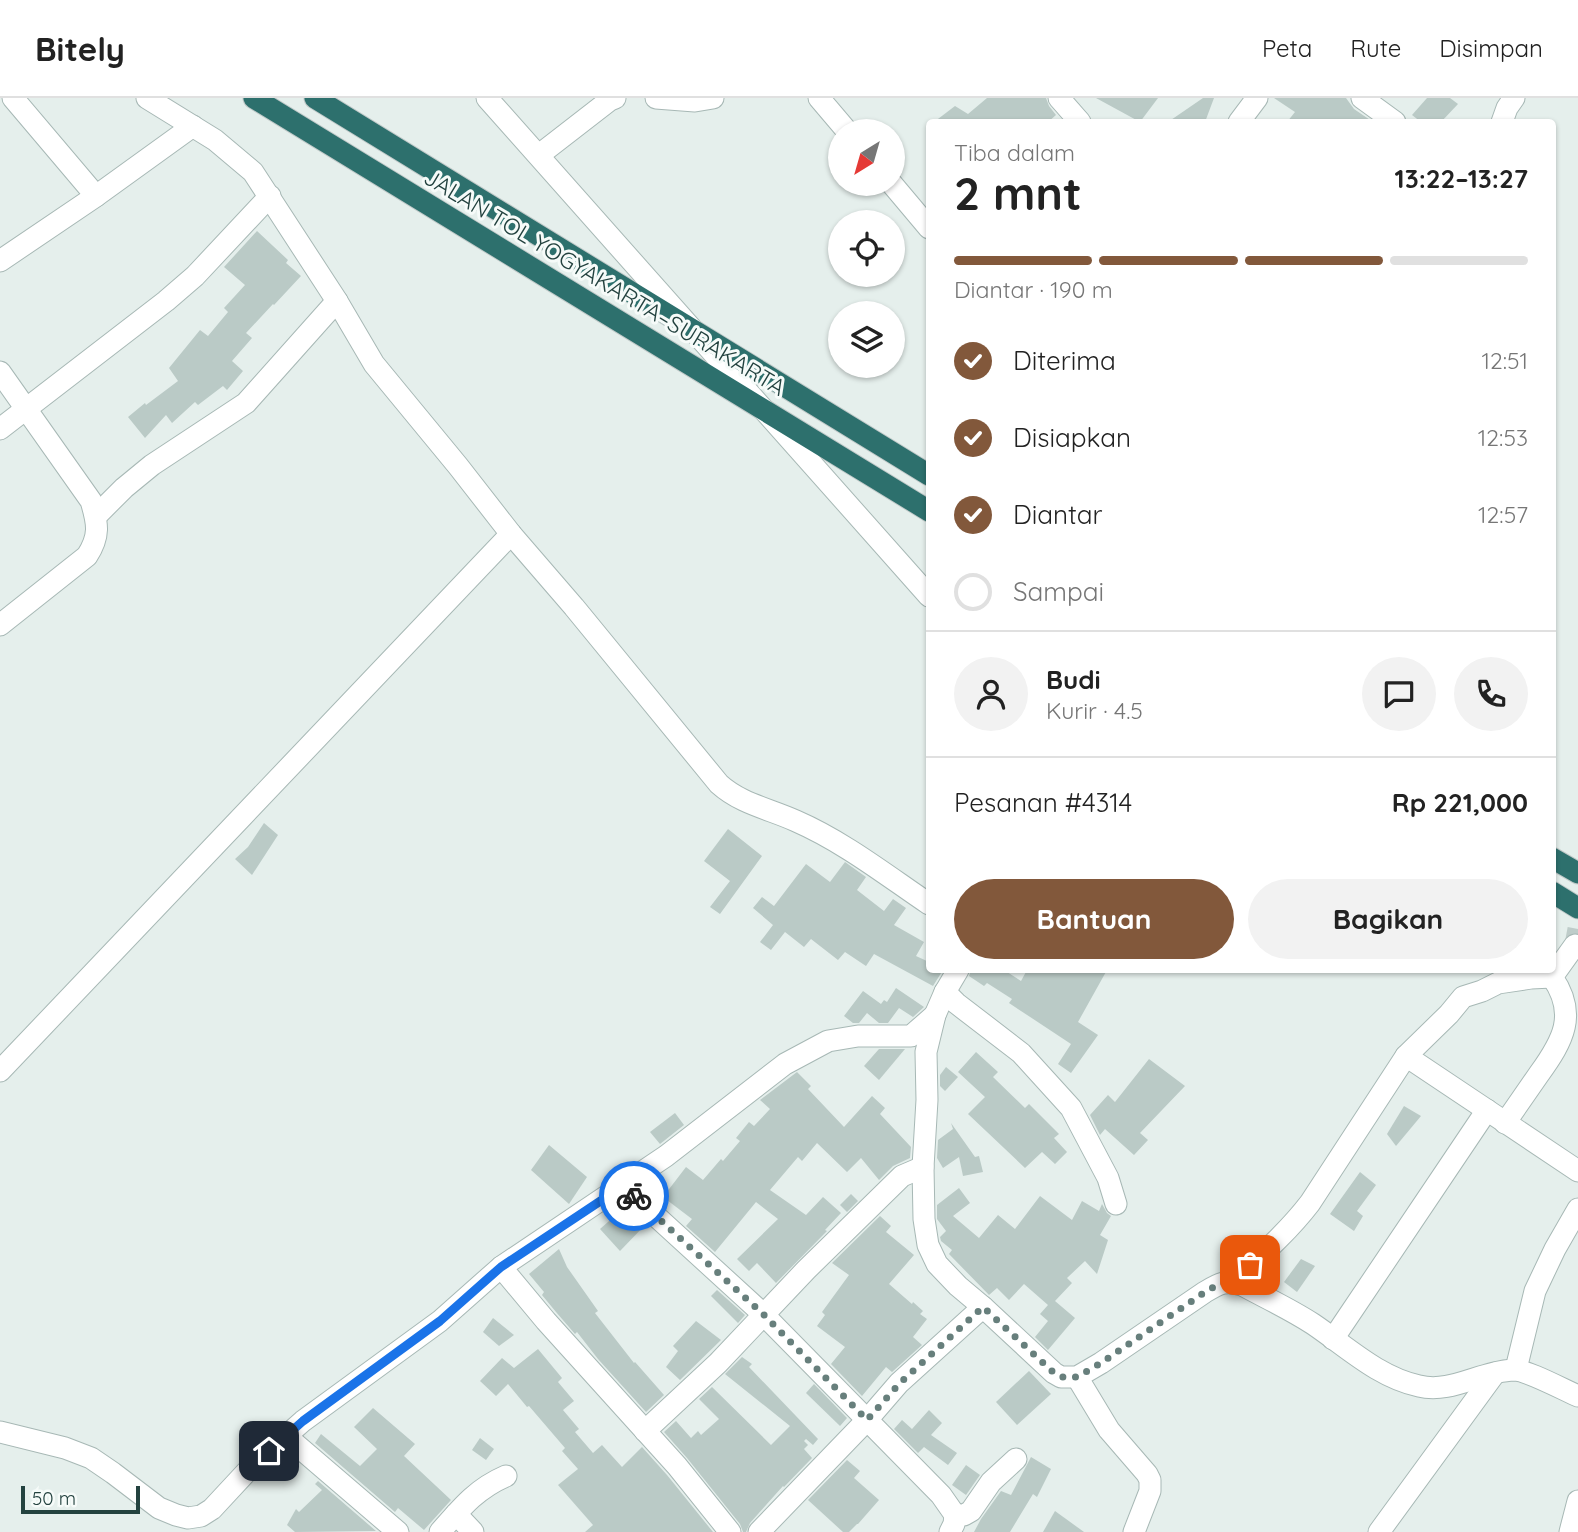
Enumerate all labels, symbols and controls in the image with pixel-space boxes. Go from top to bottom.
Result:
text: Bitely [35,28,125,69]
text: Peta [1262,33,1312,63]
text: Rute [1350,33,1401,63]
text: Disimpan [1439,33,1543,63]
north arrow [828,119,905,196]
map controls [828,119,905,378]
text: Tiba dalam [954,138,1075,167]
street label: JALAN TOL YOGYAKARTA–SURAKARTA [419,162,791,402]
text: 13:22–13:27 [1395,162,1528,195]
text: 2 mnt [954,164,1082,222]
button: locate [828,210,905,287]
text: Diantar · 190 m [954,275,1113,304]
button: layers [828,301,905,378]
icon: check [954,342,992,380]
text: Diterima [1013,344,1116,377]
text: 12:51 [1481,346,1528,375]
icon: check [954,419,992,457]
text: Disiapkan [1013,421,1131,454]
text: 12:53 [1478,423,1528,452]
icon: check [954,496,992,534]
text: Diantar [1013,498,1103,531]
text: 12:57 [1478,500,1528,529]
text: Sampai [1013,575,1104,608]
button: person [954,657,1028,731]
button: chat [1362,657,1436,731]
button: phone [1454,657,1528,731]
text: Budi [1046,663,1101,696]
text: Kurir · 4.5 [1046,696,1143,725]
text: Pesanan #4314 [954,786,1132,819]
text: Rp 221,000 [1392,786,1528,819]
button: Bantuan [954,879,1234,959]
button: Bagikan [1248,879,1528,959]
courier [599,1161,669,1231]
icon: bike [615,1177,653,1215]
pin [1220,1235,1280,1295]
icon: bag [1231,1246,1269,1284]
pin [239,1421,299,1481]
icon: home [250,1432,288,1470]
scale bar [21,1483,140,1515]
text: 50 m [32,1486,76,1510]

